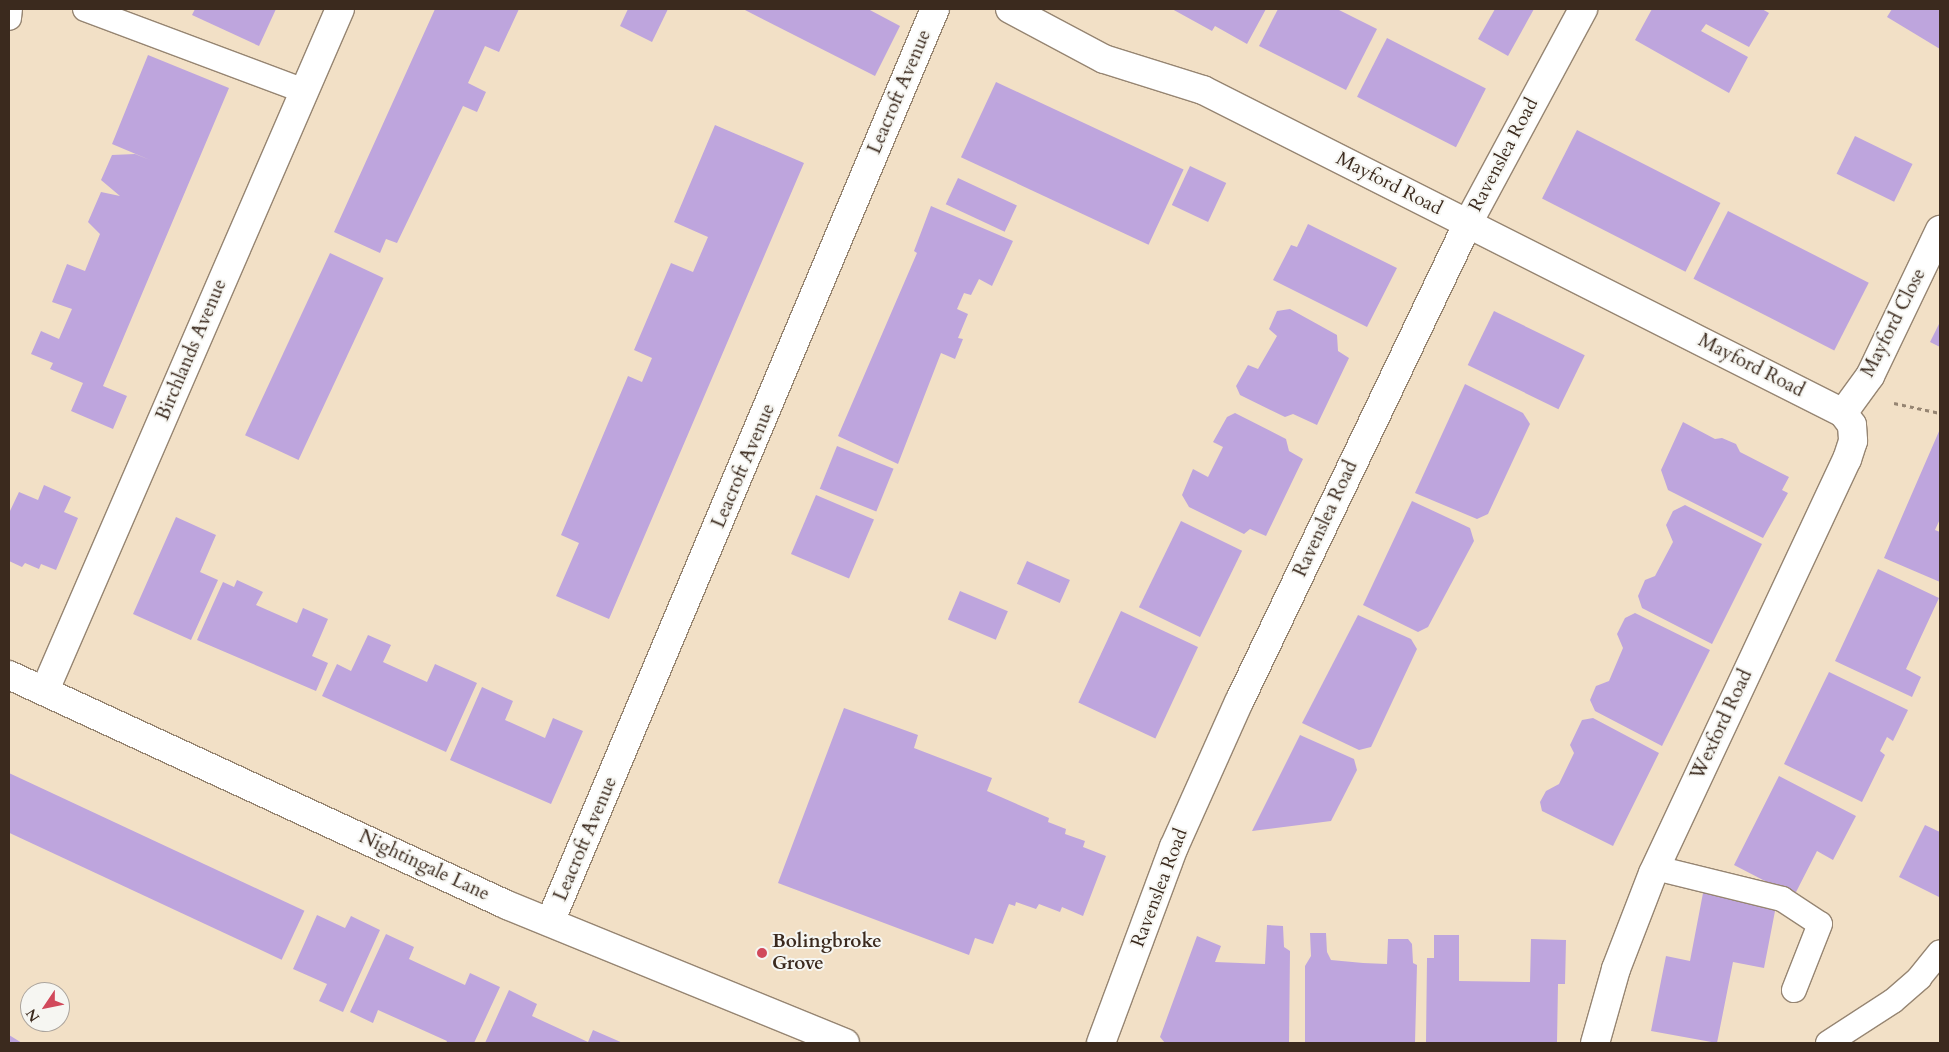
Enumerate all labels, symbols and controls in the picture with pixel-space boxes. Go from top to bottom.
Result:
street label: Leacroft Avenue [864,26,936,158]
street label: Ravenslea Road [1465,94,1543,216]
street label: Mayford Road [1332,147,1446,221]
street label: Mayford Close [1857,265,1931,381]
street label: Birchlands Avenue [152,276,232,424]
street label: Mayford Road [1694,329,1808,403]
street label: Leacroft Avenue [708,400,780,532]
street label: Ravenslea Road [1289,457,1363,581]
street label: Wexford Road [1687,666,1757,784]
street label: Leacroft Avenue [550,773,622,905]
street label: Ravenslea Road [1127,825,1193,951]
street label: Nightingale Lane [355,826,493,906]
place label: Bolingbroke Grove [772,931,882,975]
marker: Bolingbroke Grove [756,947,768,959]
north arrow [20,982,70,1032]
text: N [22,1005,44,1025]

